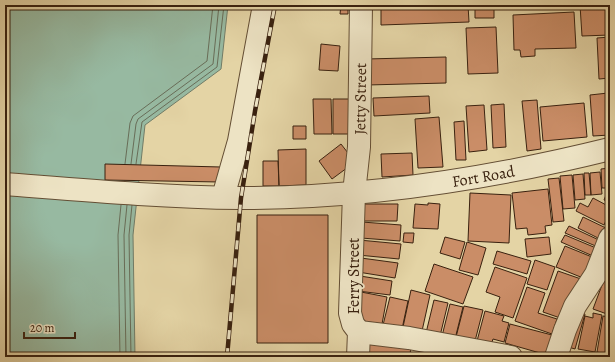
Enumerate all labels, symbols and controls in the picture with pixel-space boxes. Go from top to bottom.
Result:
street label: Jetty Street [349,63,372,135]
street label: Fort Road [450,160,517,193]
street label: Ferry Street [343,238,365,314]
scale bar [24,314,75,340]
text: 20 m [30,320,54,336]

